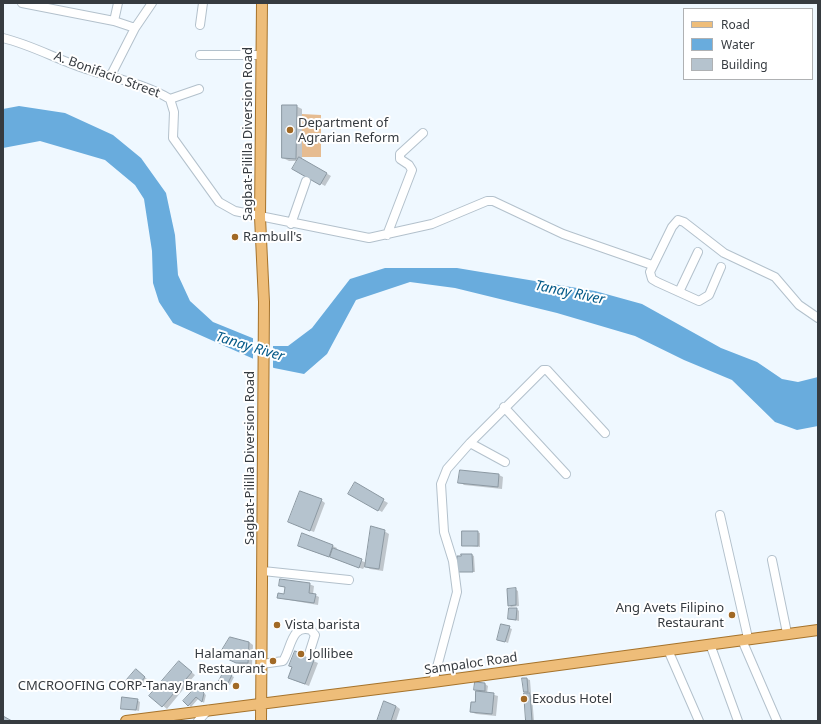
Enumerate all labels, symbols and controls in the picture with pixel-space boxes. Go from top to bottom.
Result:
legend [683,8,813,80]
text: Road [721,16,750,33]
text: Water [721,36,755,53]
street label: Sagbat-Pililla Diversion Road [240,47,256,221]
street label: A. Bonifacio Street [52,49,162,101]
text: Building [721,56,768,73]
place label: Department of Agrarian Reform [298,115,399,146]
marker: Department of Agrarian Reform [285,125,295,135]
place label: Rambull's [243,229,302,245]
marker: Rambull's [230,232,240,242]
water label: Tanay River [534,277,606,309]
water label: Tanay River [214,329,286,365]
street label: Sagbat-Pililla Diversion Road [242,371,258,545]
place label: Ang Avets Filipino Restaurant [616,600,724,631]
marker: Ang Avets Filipino Restaurant [727,610,737,620]
place label: Vista barista [285,617,360,633]
marker: Vista barista [272,620,282,630]
place label: Halamanan Restaurant [195,646,265,677]
place label: Jollibee [309,646,353,662]
marker: Jollibee [296,649,306,659]
street label: Sampaloc Road [423,650,519,678]
marker: Halamanan Restaurant [268,656,278,666]
place label: CMCROOFING CORP-Tanay Branch [18,678,228,694]
marker: CMCROOFING CORP-Tanay Branch [231,681,241,691]
place label: Exodus Hotel [532,691,612,707]
marker: Exodus Hotel [519,694,529,704]

